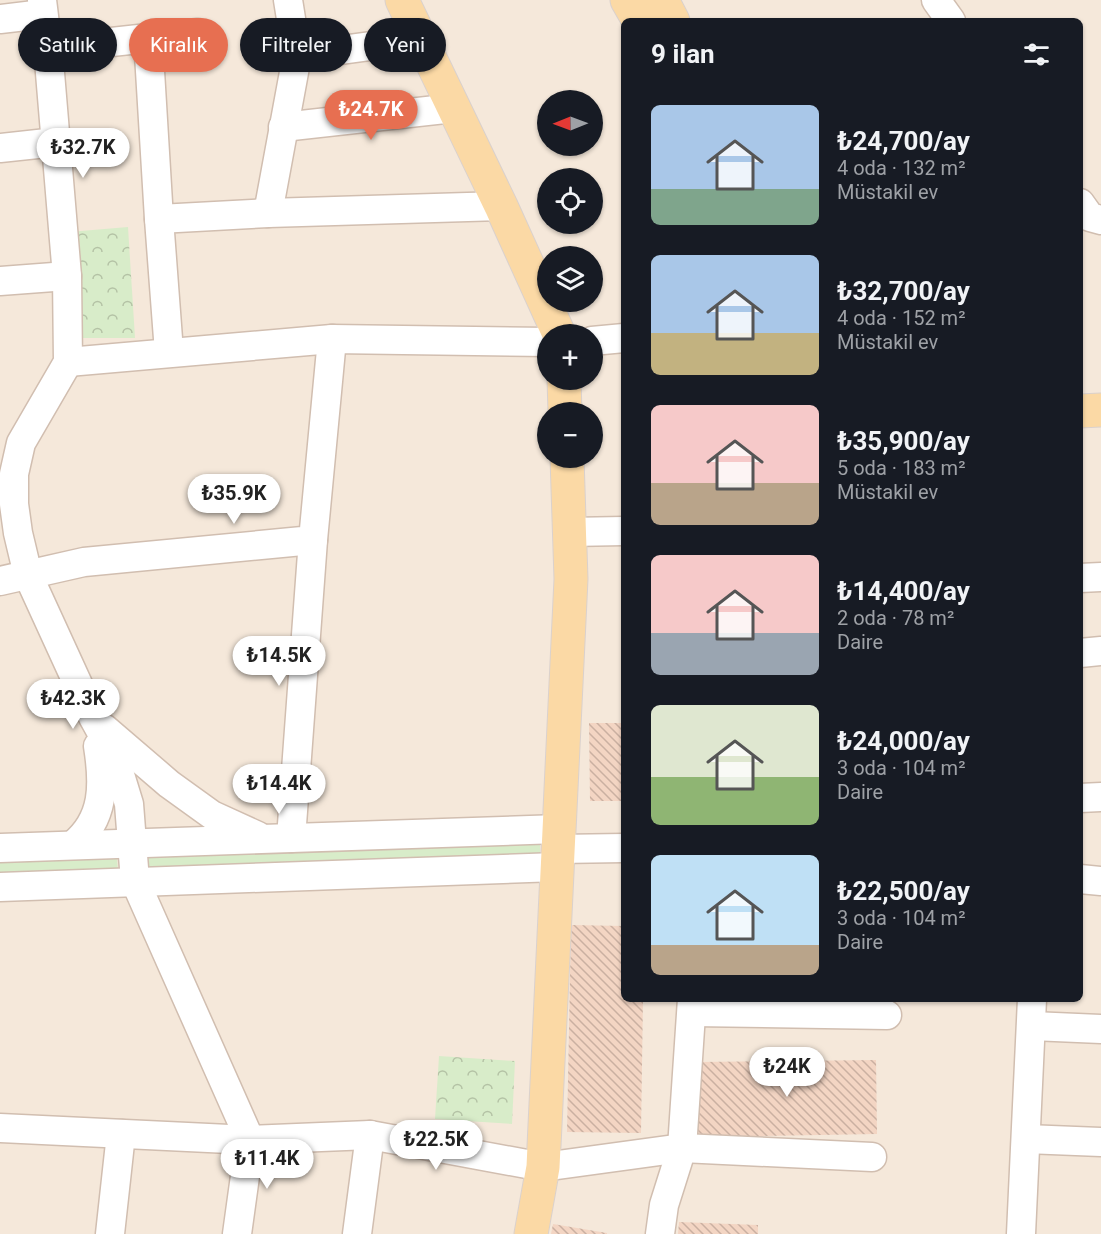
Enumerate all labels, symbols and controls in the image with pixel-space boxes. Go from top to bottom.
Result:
chip: Satılık [18,18,117,72]
chip: Kiralık [129,18,228,72]
chip: Filtreler [240,18,352,72]
chip: Yeni [364,18,446,72]
icon: filters [1020,38,1053,71]
text: 9 ilan [651,39,715,69]
pin: ₺24.7K [322,90,420,141]
north arrow [537,90,603,156]
map controls [537,90,603,468]
text: ₺24.7K [339,97,403,121]
text: ₺24,700/ay [837,126,970,156]
pin: ₺32.7K [34,128,132,179]
icon: home [699,129,771,201]
text: ₺32.7K [51,135,115,159]
text: 4 oda · 132 m² [837,156,965,180]
button: locate [537,168,603,234]
text: Müstakil ev [837,180,938,204]
button: layers [537,246,603,312]
text: ₺32,700/ay [837,276,970,306]
icon: home [699,279,771,351]
text: 4 oda · 152 m² [837,306,965,330]
button: + [537,324,603,390]
text: Müstakil ev [837,330,938,354]
button: − [537,402,603,468]
text: ₺35,900/ay [837,426,970,456]
icon: home [699,429,771,501]
text: 5 oda · 183 m² [837,456,965,480]
pin: ₺35.9K [185,474,283,525]
text: Müstakil ev [837,480,938,504]
text: ₺35.9K [202,481,266,505]
text: ₺14,400/ay [837,576,970,606]
icon: home [699,579,771,651]
text: 2 oda · 78 m² [837,606,954,630]
text: Daire [837,630,883,654]
pin: ₺14.5K [230,636,328,687]
text: ₺14.5K [247,643,311,667]
pin: ₺42.3K [24,679,122,730]
text: ₺42.3K [41,686,105,710]
text: ₺24,000/ay [837,726,970,756]
icon: home [699,729,771,801]
text: 3 oda · 104 m² [837,756,965,780]
pin: ₺14.4K [230,764,328,815]
text: ₺14.4K [247,771,311,795]
text: Daire [837,780,883,804]
text: ₺22,500/ay [837,876,970,906]
icon: home [699,879,771,951]
text: 3 oda · 104 m² [837,906,965,930]
text: Daire [837,930,883,954]
pin: ₺24K [751,1047,823,1098]
text: ₺24K [763,1054,811,1078]
pin: ₺22.5K [387,1120,485,1171]
text: ₺22.5K [404,1127,468,1151]
pin: ₺11.4K [218,1139,316,1190]
text: ₺11.4K [235,1146,299,1170]

